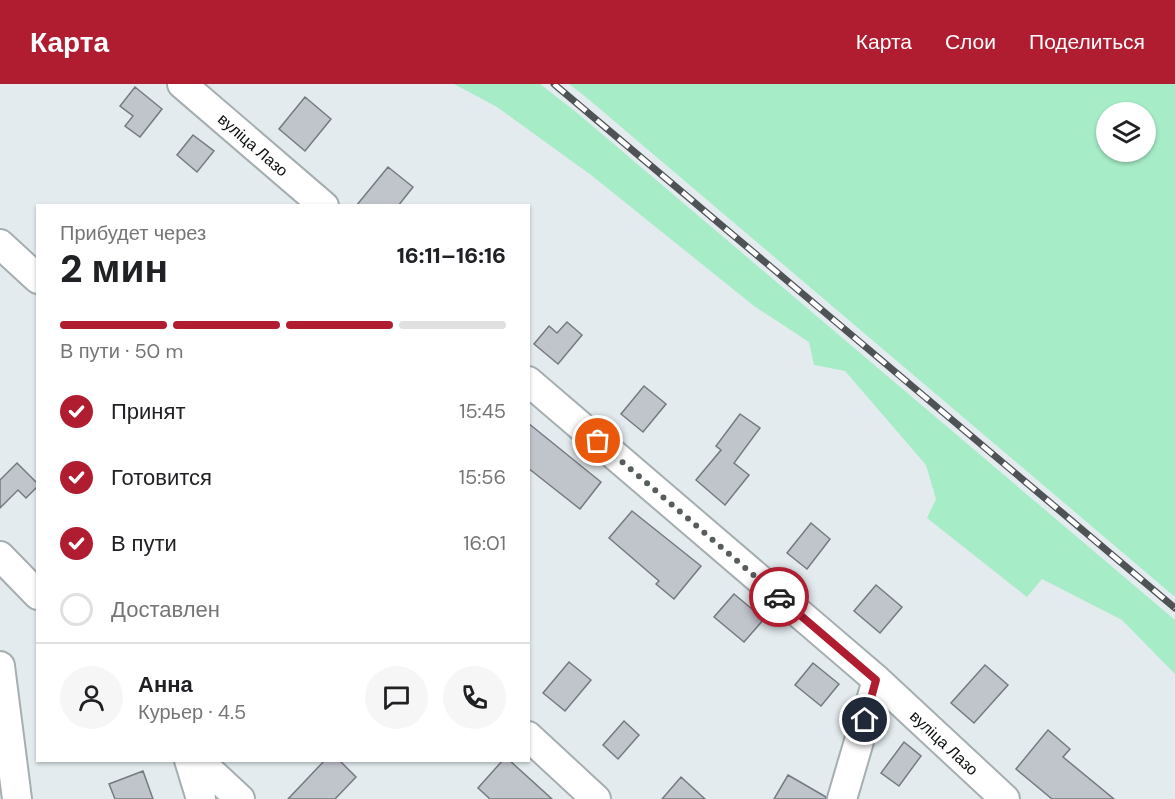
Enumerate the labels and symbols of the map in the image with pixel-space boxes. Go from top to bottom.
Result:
street label: вуліца Лазо [214,109,293,181]
pin [572,415,623,466]
courier [749,567,809,627]
pin [839,694,890,745]
street label: вуліца Лазо [905,706,983,780]

